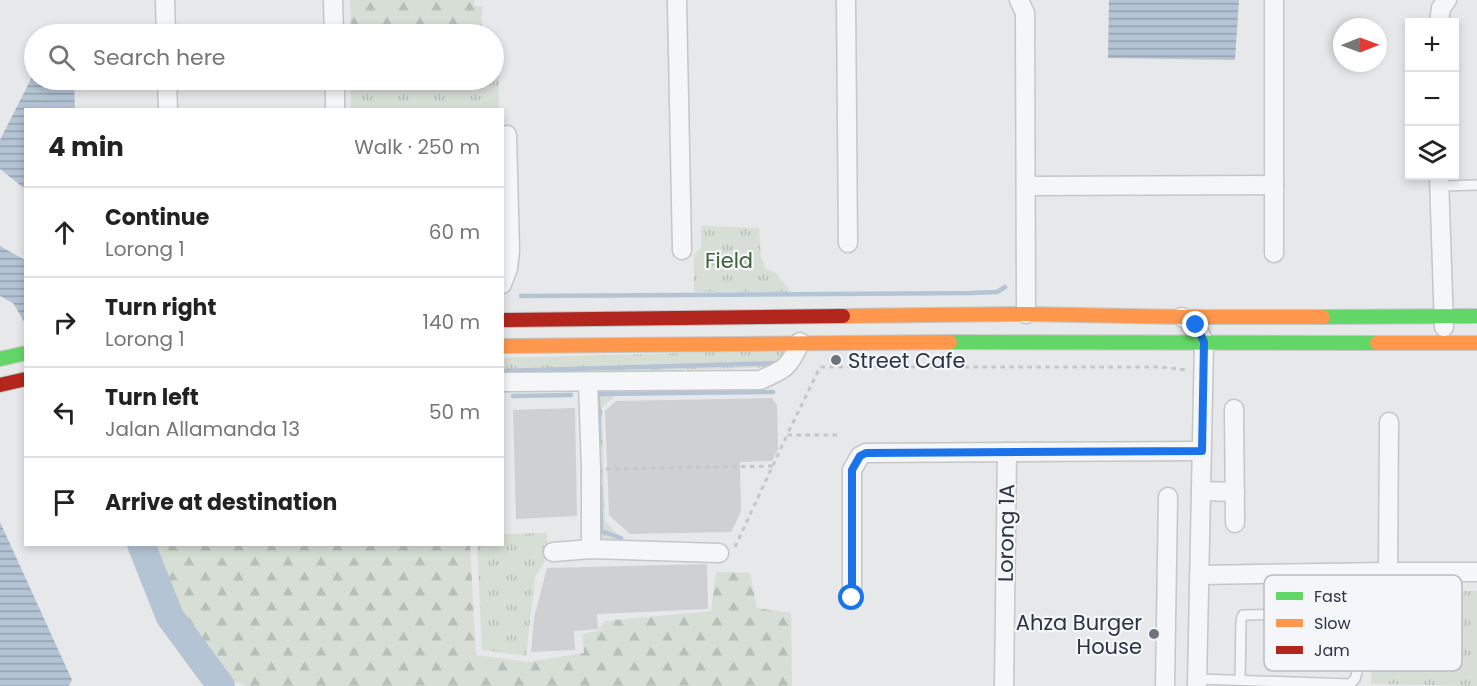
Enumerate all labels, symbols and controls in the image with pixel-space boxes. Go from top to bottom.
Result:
north arrow [1333,18,1387,72]
map controls [1405,18,1459,180]
button: + [1405,18,1459,72]
search box [24,24,504,90]
icon: search [45,41,78,74]
text: Search here [93,42,226,73]
button: − [1405,72,1459,126]
button: layers [1405,126,1459,180]
text: 4 min [48,129,124,165]
text: Walk · 250 m [354,133,480,161]
text: Continue [105,202,209,233]
icon: ahead [48,216,81,249]
text: 60 m [429,218,480,246]
text: Lorong 1 [105,235,185,263]
park label: Field [705,246,753,275]
text: Turn right [105,292,216,323]
icon: right [48,306,81,339]
text: 140 m [423,308,480,336]
route end [1182,311,1208,337]
text: Lorong 1 [105,325,185,353]
place label: Street Cafe [848,346,965,375]
marker: Street Cafe [829,353,843,367]
text: Turn left [105,382,199,413]
icon: left [48,396,81,429]
text: 50 m [429,398,480,426]
text: Jalan Allamanda 13 [105,415,300,443]
street label: Lorong 1A [991,484,1021,582]
icon: arrive [48,486,81,519]
text: Arrive at destination [105,487,337,518]
legend [1264,575,1462,671]
route start [838,584,864,610]
text: Fast [1314,585,1347,608]
place label: Ahza Burger House [1016,608,1142,661]
text: Slow [1314,612,1351,635]
marker: Ahza Burger House [1147,627,1161,641]
text: Jam [1314,639,1350,662]

